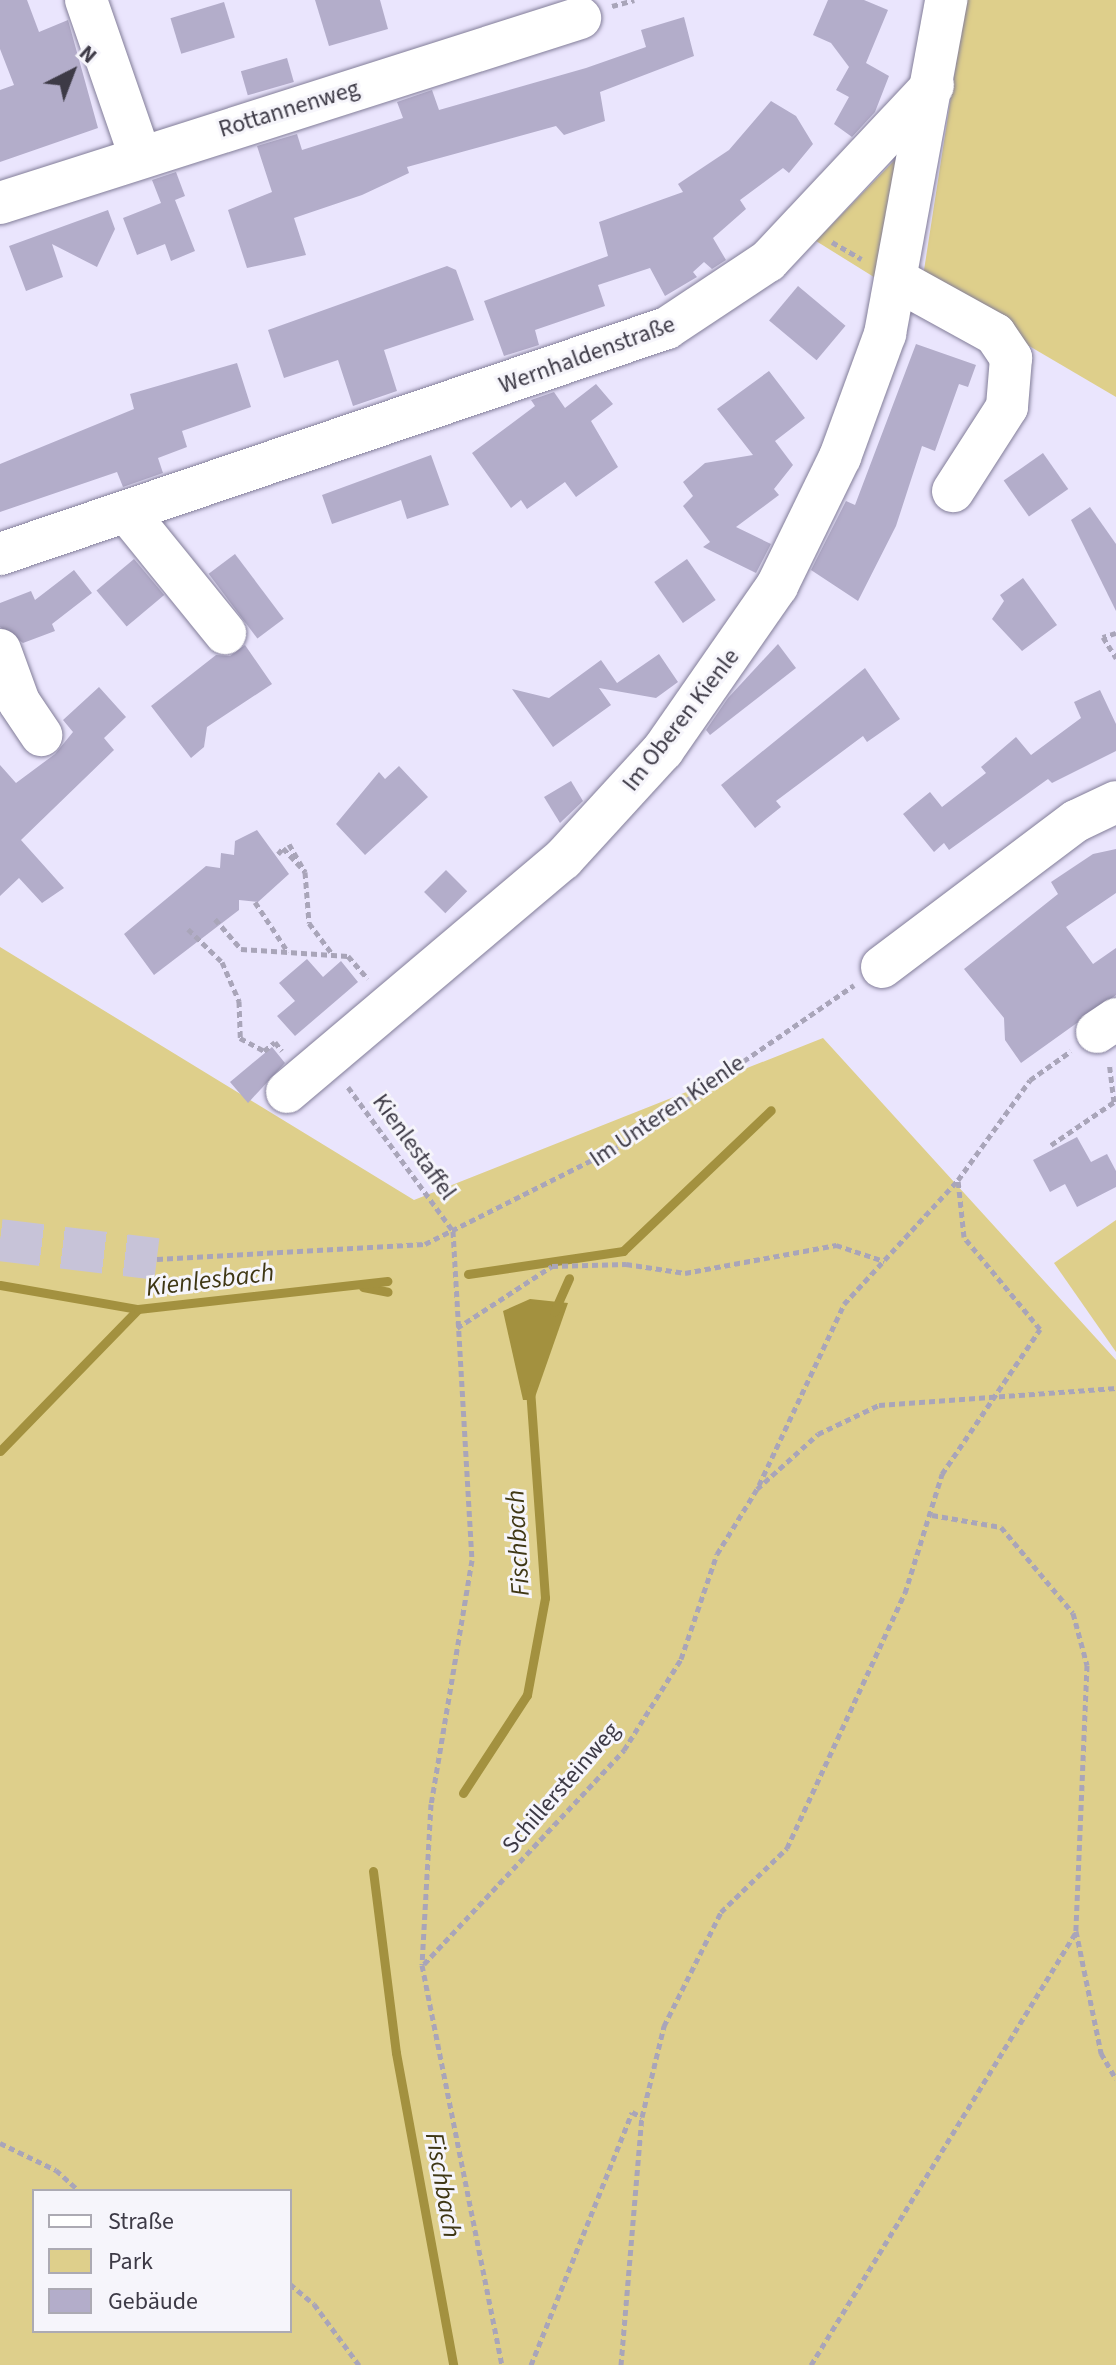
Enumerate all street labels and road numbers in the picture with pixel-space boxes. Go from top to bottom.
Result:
street label: Rottannenweg [215,74,363,144]
street label: Wernhaldenstraße [495,310,679,400]
street label: Im Oberen Kienle [616,643,746,797]
street label: Im Unteren Kienle [584,1049,750,1173]
street label: Kienlestaffel [366,1088,462,1206]
street label: Schillersteinweg [496,1717,626,1859]

